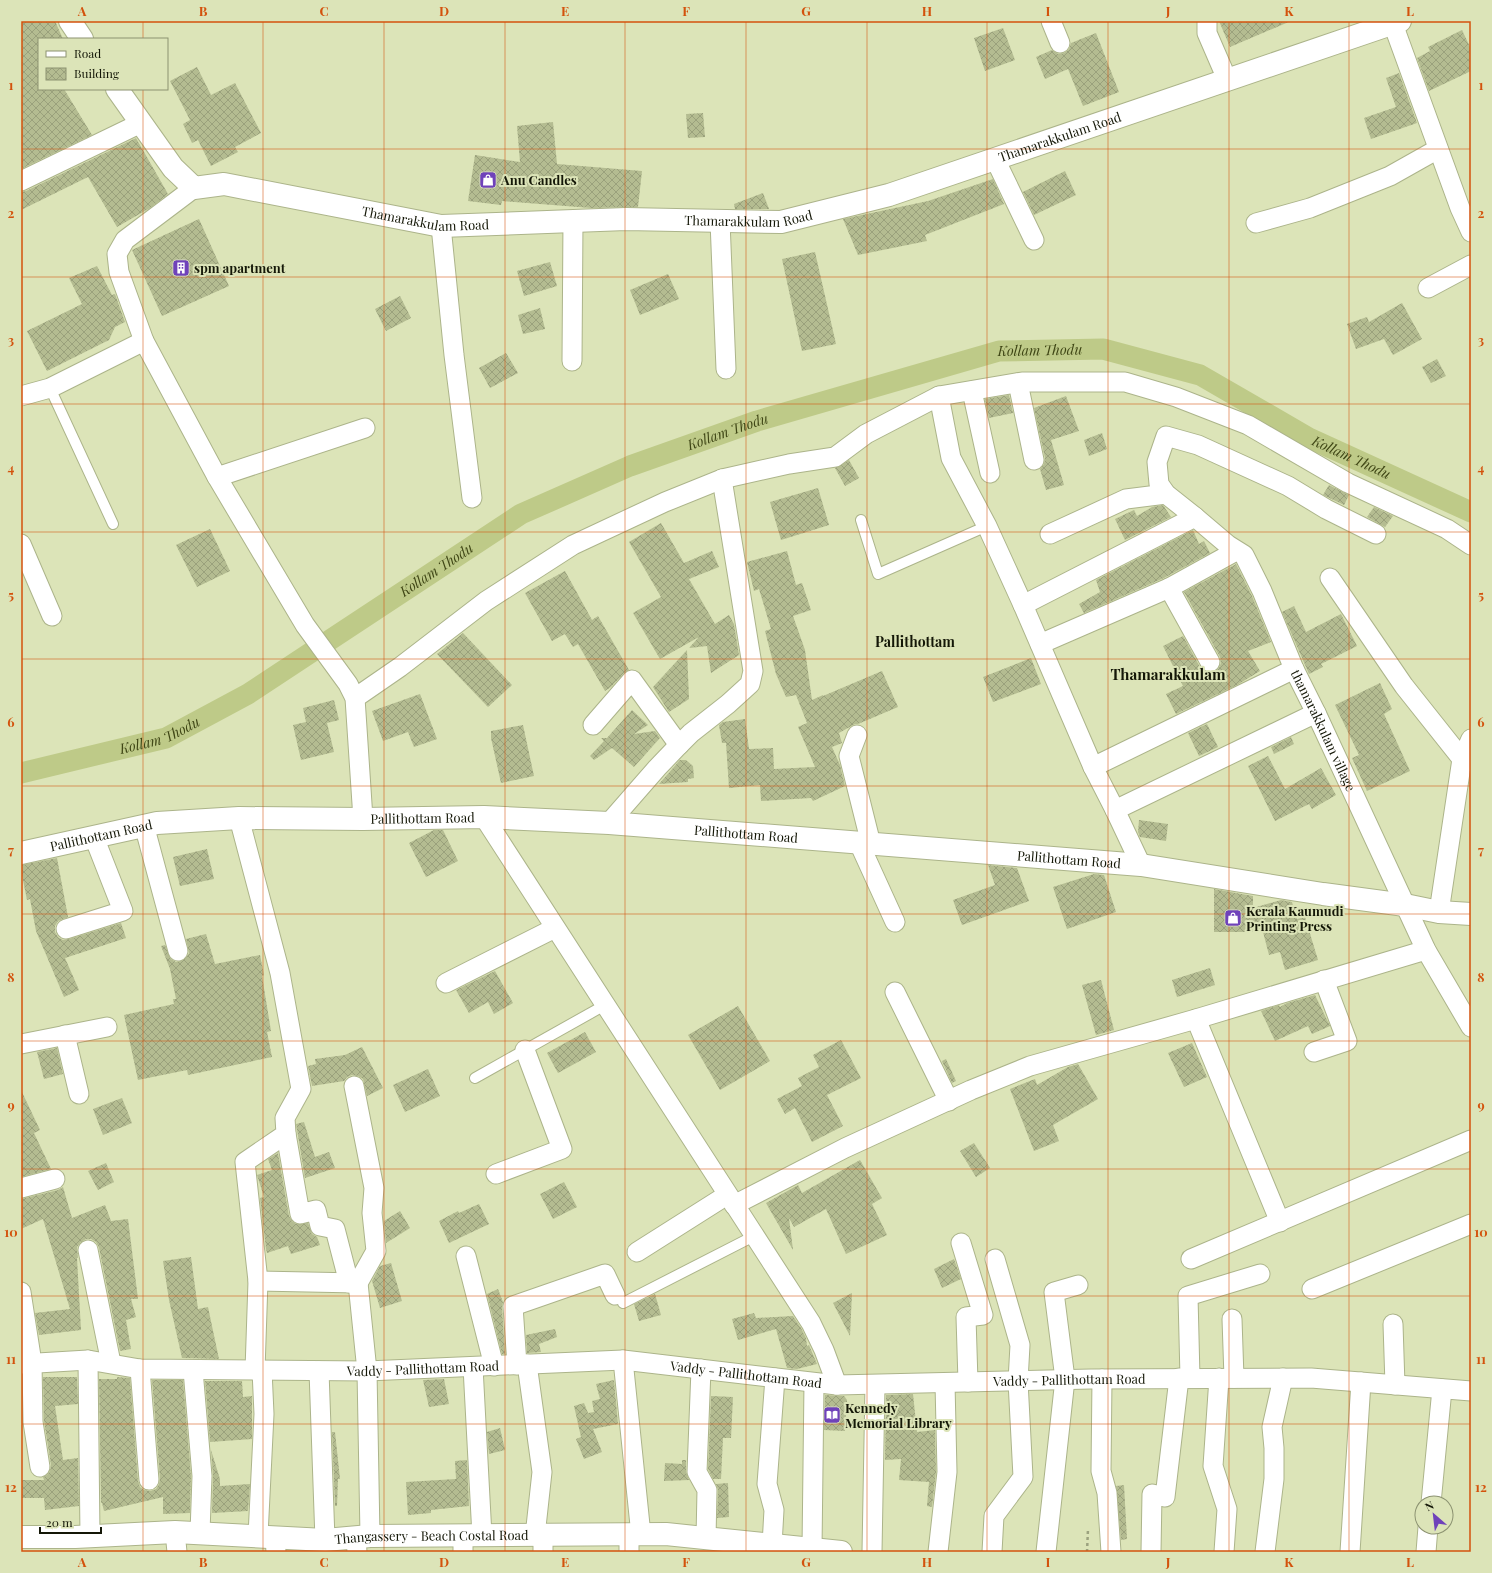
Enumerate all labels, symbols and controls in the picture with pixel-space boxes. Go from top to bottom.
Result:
text: A [77,2,87,19]
text: B [199,2,208,19]
text: C [319,2,329,19]
text: D [439,2,449,19]
text: E [561,2,569,19]
text: F [682,2,690,19]
text: G [801,2,811,19]
text: H [922,2,932,19]
text: I [1046,2,1051,19]
text: J [1165,2,1171,19]
text: K [1284,2,1294,19]
text: L [1406,2,1414,19]
legend [38,38,168,90]
text: Road [74,45,101,61]
text: Building [74,65,120,81]
text: 1 [9,76,14,93]
text: 1 [1479,76,1484,93]
street label: Thamarakkulam Road [996,107,1124,165]
shop icon: Anu Candles [478,170,498,190]
place label: Anu Candles [500,171,577,188]
street label: Thamarakkulam Road [361,202,490,234]
text: 2 [8,204,15,221]
text: 2 [1478,204,1485,221]
street label: Thamarakkulam Road [684,205,814,230]
building icon: spm apartment [171,258,191,278]
place label: spm apartment [194,259,286,276]
text: 3 [8,331,14,348]
text: 3 [1478,331,1484,348]
water label: Kollam Thodu [997,339,1082,360]
water label: Kollam Thodu [684,408,770,454]
water label: Kollam Thodu [1308,430,1394,483]
text: 4 [8,459,15,476]
text: 4 [1478,459,1485,476]
water label: Kollam Thodu [395,538,477,601]
text: 5 [8,586,14,603]
text: 5 [1478,586,1484,603]
district label: Pallithottam [875,632,955,651]
district label: Thamarakkulam [1110,664,1226,684]
street label: thamarakkulam village [1288,667,1360,794]
water label: Kollam Thodu [117,712,203,758]
text: 6 [7,713,15,730]
text: 6 [1477,713,1485,730]
street label: Pallithottam Road [370,808,475,827]
street label: Pallithottam Road [48,815,154,854]
street label: Pallithottam Road [693,821,799,846]
text: 7 [8,841,14,858]
text: 7 [1478,841,1484,858]
street label: Pallithottam Road [1016,846,1122,871]
place label: Kerala Kaumudi Printing Press [1246,902,1344,934]
shop icon: Kerala Kaumudi Printing Press [1223,908,1243,928]
text: 8 [7,968,15,985]
text: 8 [1477,968,1485,985]
text: 9 [7,1096,15,1113]
text: 9 [1477,1096,1485,1113]
text: 10 [4,1223,18,1240]
text: 10 [1474,1223,1488,1240]
text: 11 [6,1350,16,1367]
text: 11 [1476,1350,1486,1367]
street label: Vaddy - Pallithottam Road [346,1356,500,1379]
street label: Vaddy - Pallithottam Road [668,1356,823,1391]
street label: Vaddy - Pallithottam Road [992,1370,1146,1389]
place label: Kennedy Memorial Library [845,1399,952,1431]
library icon: Kennedy Memorial Library [822,1405,842,1425]
text: 12 [5,1478,17,1495]
text: 12 [1475,1478,1487,1495]
north arrow [1414,1495,1454,1535]
text: N [1422,1497,1436,1514]
scale bar [40,1509,101,1535]
text: 20 m [46,1514,73,1530]
street label: Thangassery - Beach Costal Road [334,1526,529,1547]
text: A [77,1553,87,1570]
text: B [199,1553,208,1570]
text: C [319,1553,329,1570]
text: D [439,1553,449,1570]
text: E [561,1553,569,1570]
text: F [682,1553,690,1570]
text: G [801,1553,811,1570]
text: H [922,1553,932,1570]
text: I [1046,1553,1051,1570]
text: J [1165,1553,1171,1570]
text: K [1284,1553,1294,1570]
text: L [1406,1553,1414,1570]

